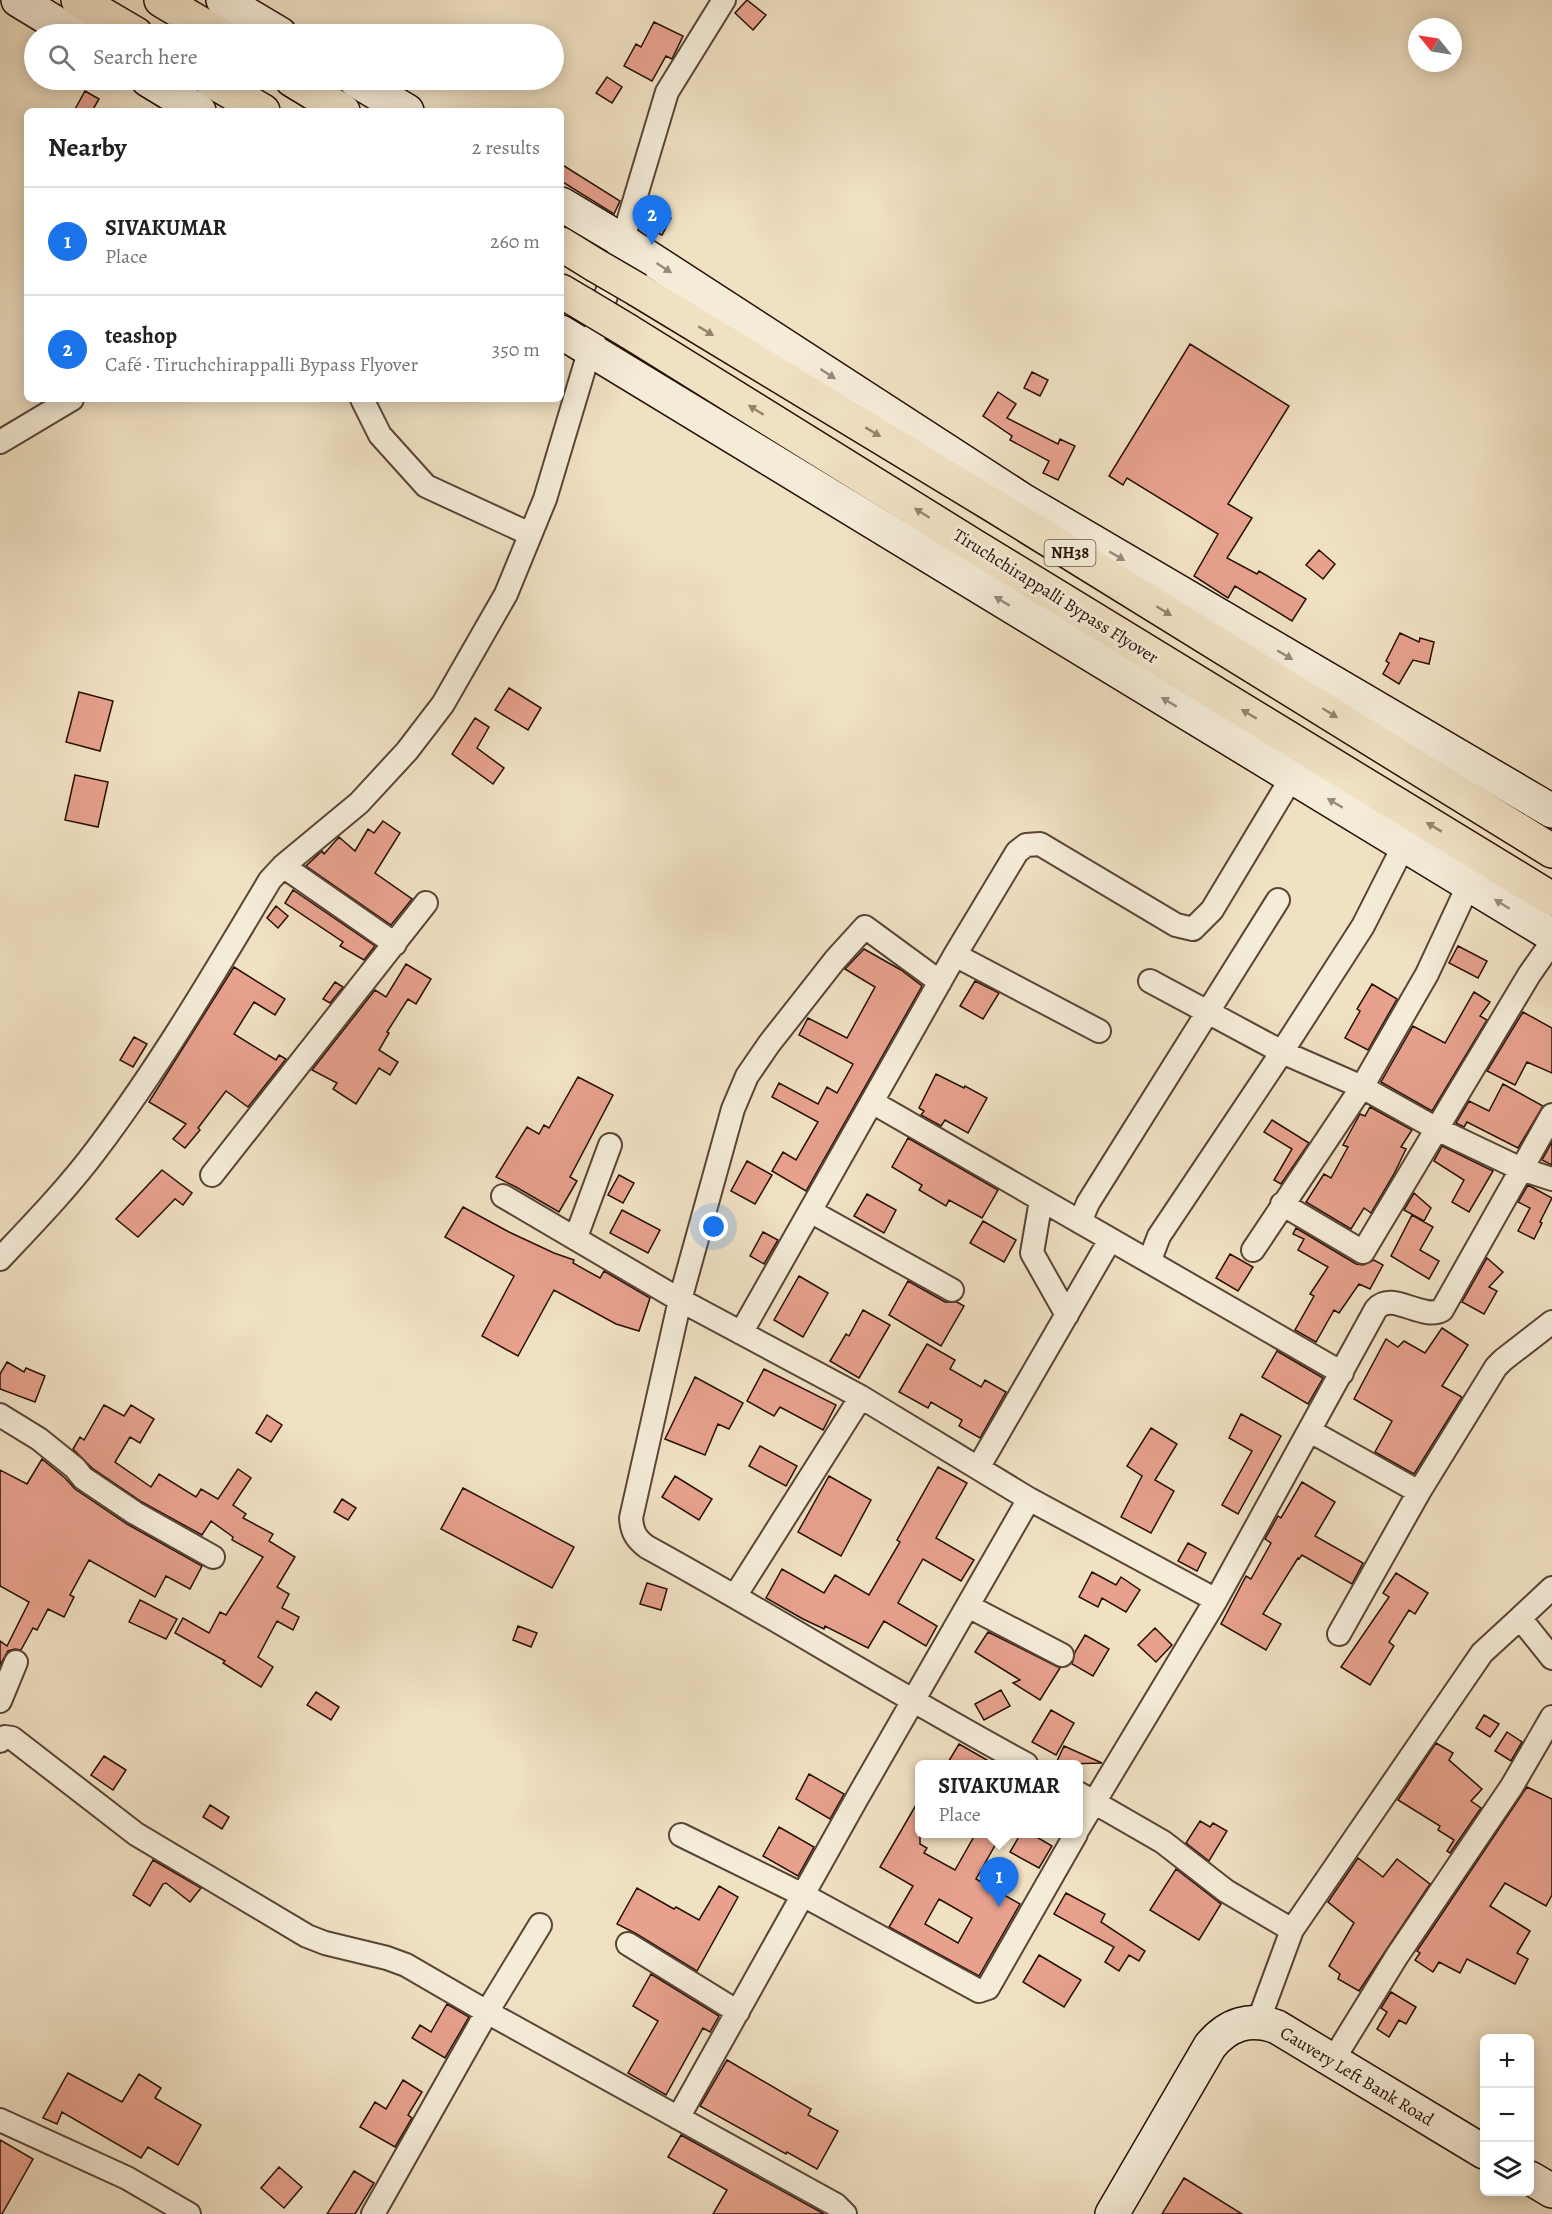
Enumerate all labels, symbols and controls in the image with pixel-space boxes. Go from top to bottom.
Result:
north arrow [1408,18,1462,72]
search box [24,24,564,90]
icon: search [45,41,78,74]
text: Search here [93,42,198,72]
text: Nearby [48,130,127,165]
text: 2 results [472,134,540,161]
pin: 2 [632,196,672,245]
text: SIVAKUMAR [105,213,227,243]
text: 1 [64,228,71,255]
text: 260 m [490,228,540,255]
text: Place [105,243,147,270]
one-way arrow [656,262,672,273]
text: teashop [105,321,177,351]
one-way arrow [698,326,715,336]
text: 2 [63,336,72,363]
text: 350 m [492,336,540,363]
text: Café · Tiruchchirappalli Bypass Flyover [105,351,418,378]
one-way arrow [820,368,836,379]
one-way arrow [748,405,765,416]
one-way arrow [865,427,881,438]
one-way arrow [914,508,930,519]
street label: Tiruchchirappalli Bypass Flyover [949,523,1163,669]
road number: NH38 [1044,540,1096,566]
one-way arrow [1109,551,1126,561]
one-way arrow [994,595,1010,606]
one-way arrow [1156,605,1172,616]
one-way arrow [1277,649,1294,659]
one-way arrow [1161,697,1177,708]
one-way arrow [1322,708,1338,719]
one-way arrow [1241,709,1257,720]
one-way arrow [1327,798,1343,809]
one-way arrow [1425,822,1442,833]
one-way arrow [1494,899,1510,910]
your location [699,1212,728,1241]
popup [915,1760,1083,1838]
text: SIVAKUMAR [938,1771,1060,1801]
text: Place [938,1801,981,1828]
pin: 1 [980,1858,1018,1907]
street label: Cauvery Left Bank Road [1276,2021,1439,2132]
map controls [1480,2034,1534,2196]
button: + [1480,2034,1534,2088]
button: − [1480,2088,1534,2142]
button: layers [1480,2142,1534,2196]

